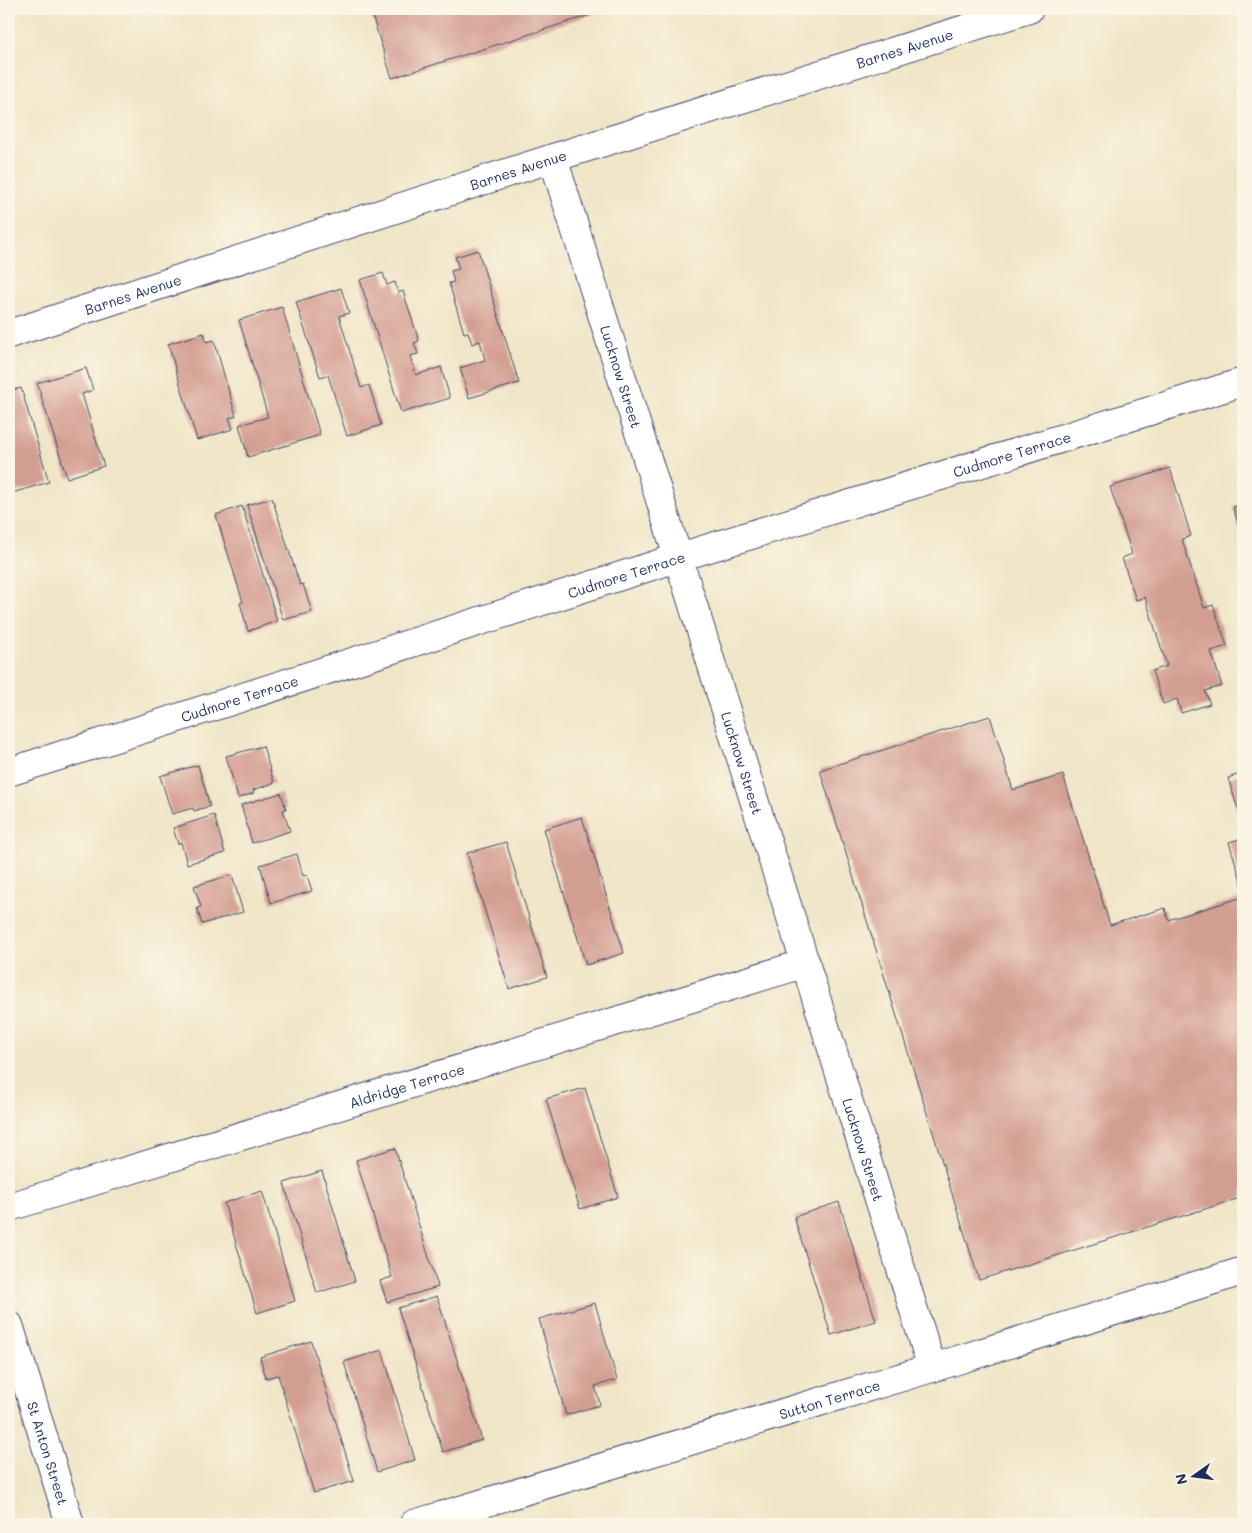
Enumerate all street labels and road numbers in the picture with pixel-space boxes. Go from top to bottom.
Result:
street label: Barnes Avenue [854,24,955,72]
street label: Barnes Avenue [467,145,569,194]
street label: Barnes Avenue [82,269,184,319]
street label: Lucknow Street [596,323,646,430]
street label: Cudmore Terrace [950,427,1073,481]
street label: Cudmore Terrace [565,547,687,602]
street label: Cudmore Terrace [178,670,301,726]
street label: Lucknow Street [717,709,768,817]
street label: Aldridge Terrace [347,1059,467,1112]
street label: Lucknow Street [839,1096,889,1203]
street label: Sutton Terrace [777,1375,882,1423]
street label: St Anton Street [23,1399,73,1507]

